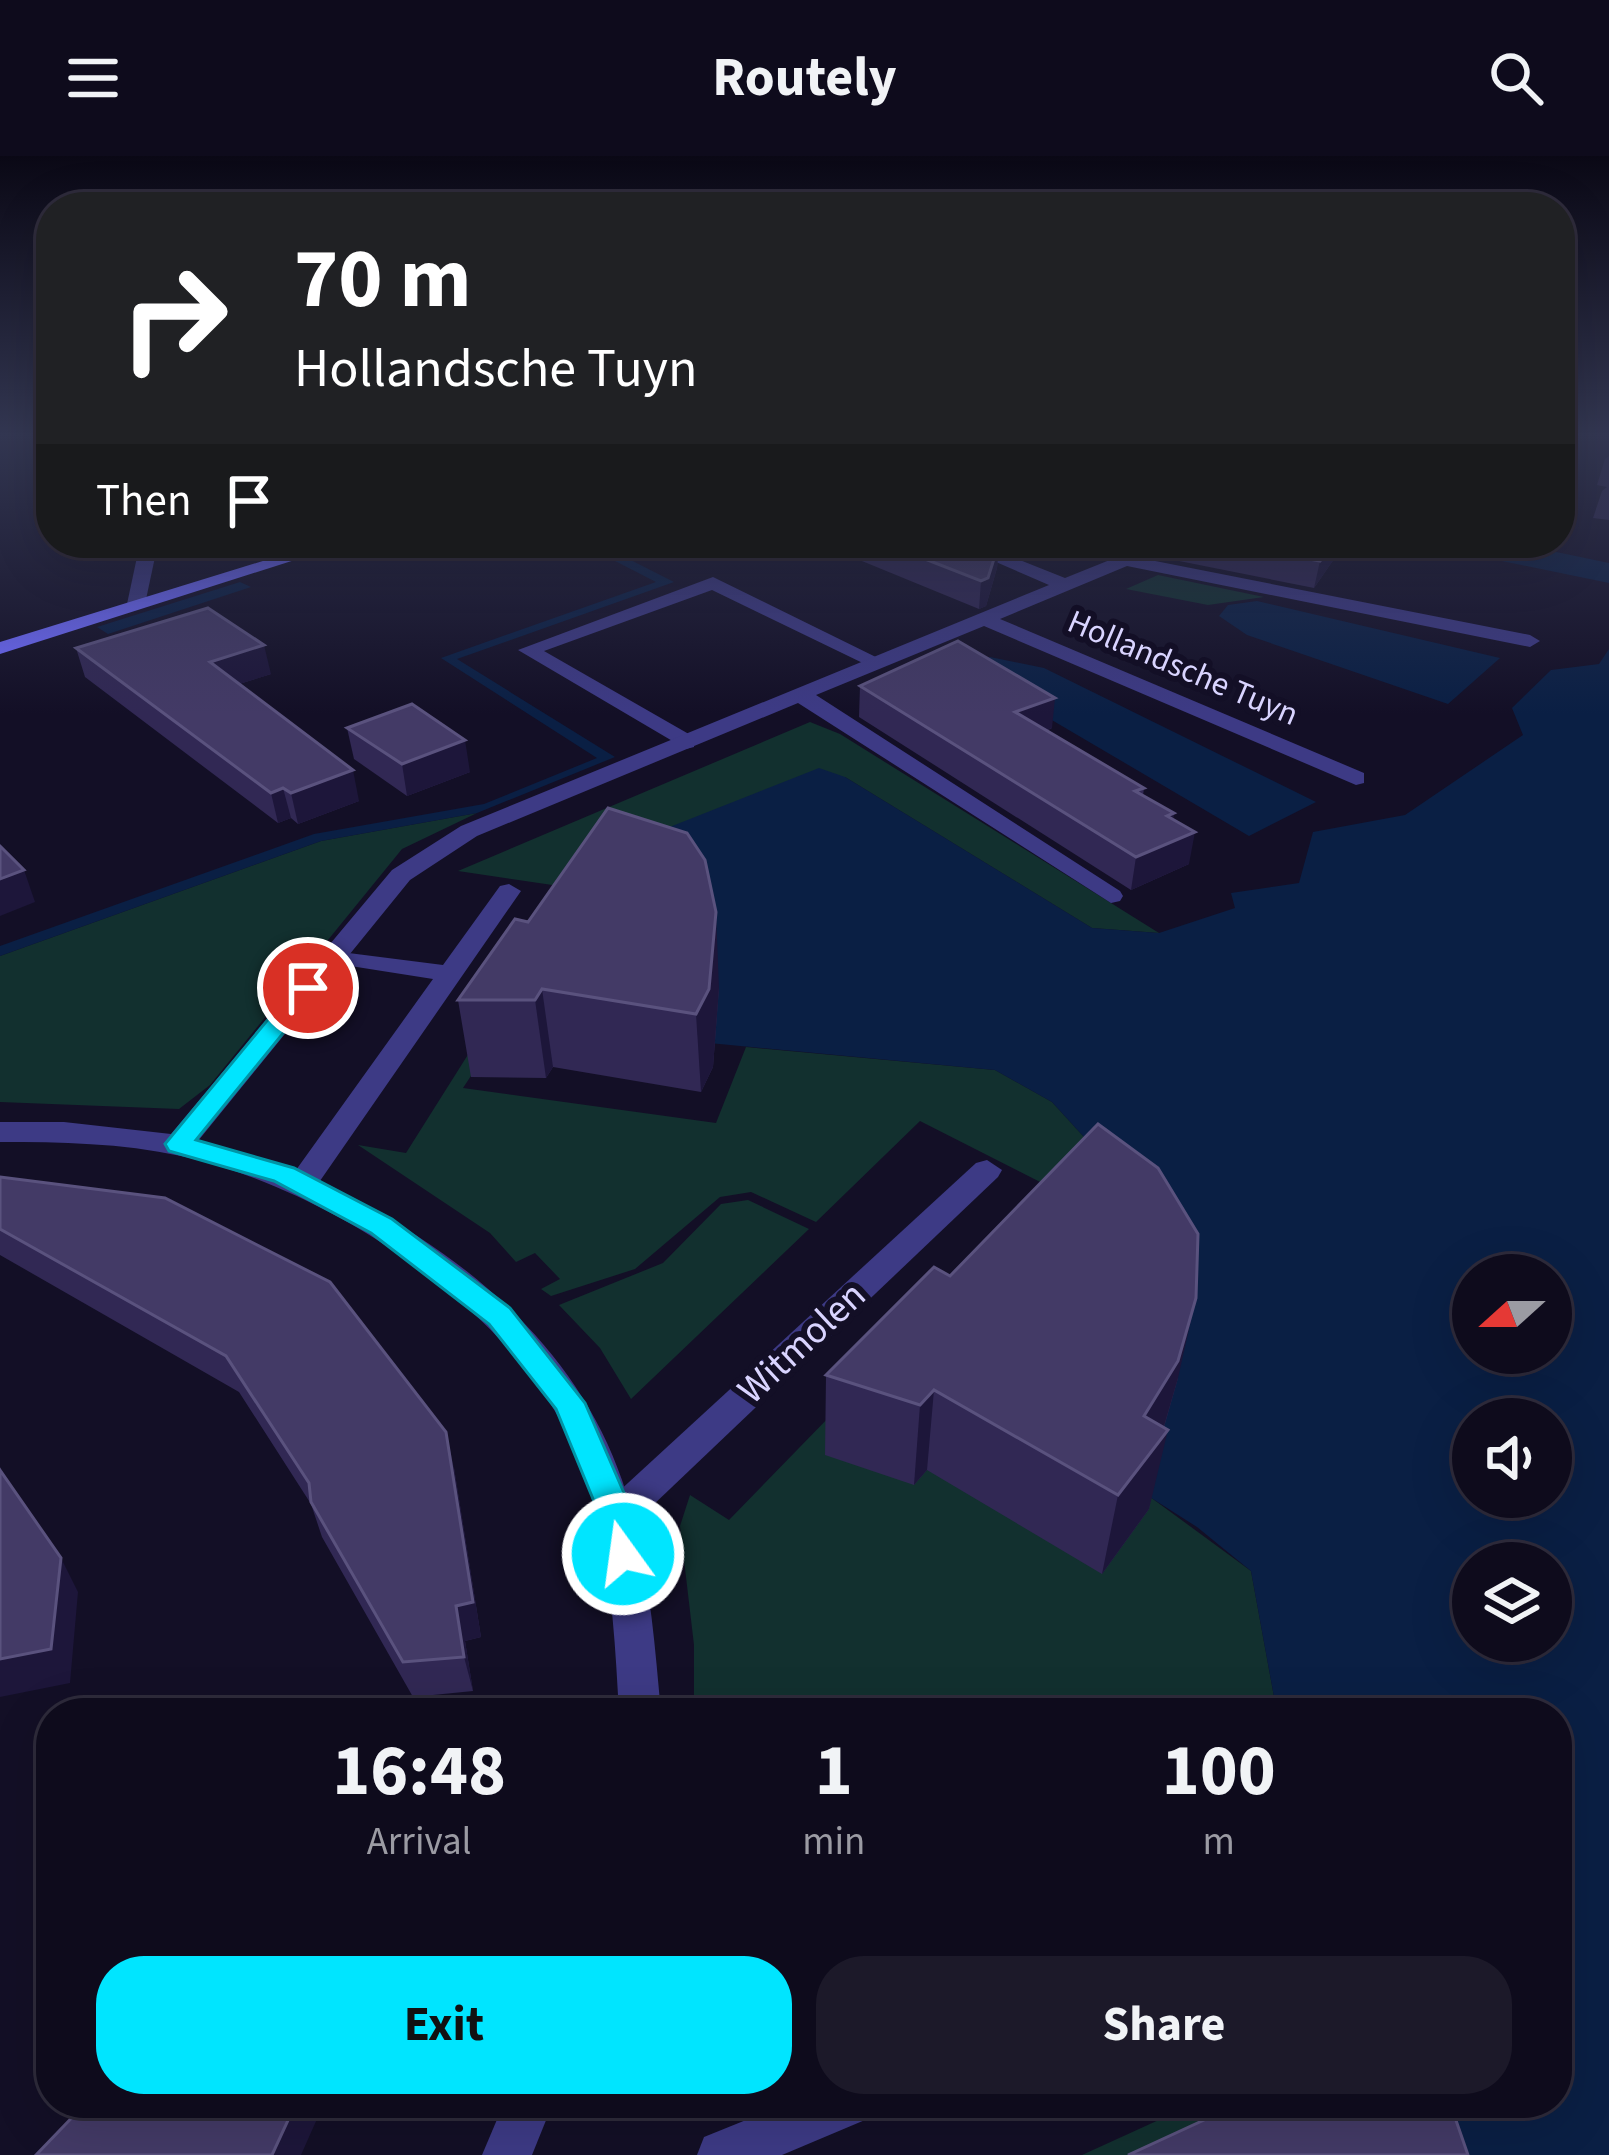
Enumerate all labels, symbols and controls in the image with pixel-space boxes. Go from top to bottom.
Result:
text: Routely [712,40,897,117]
icon: menu [60,45,126,111]
icon: search [1483,45,1549,111]
text: 70 m [294,220,472,340]
icon: right [96,240,252,396]
text: Hollandsche Tuyn [294,331,698,408]
icon: arrive [216,468,282,534]
text: Then [96,469,192,533]
street label: Hollandsche Tuyn [1060,598,1306,738]
pin [257,937,359,1039]
icon: arrive [275,955,341,1021]
north arrow [1452,1254,1572,1374]
map controls [1452,1254,1572,1662]
street label: Witmolen [725,1269,879,1417]
button: sound [1452,1398,1572,1518]
position arrow [560,1491,686,1617]
button: layers [1452,1542,1572,1662]
text: 16:48 [332,1720,506,1823]
text: 1 [815,1720,853,1823]
text: 100 [1162,1720,1276,1823]
text: Arrival [367,1814,472,1870]
text: min [802,1814,865,1870]
text: m [1203,1814,1235,1870]
button: Exit [96,1956,792,2094]
button: Share [816,1956,1512,2094]

